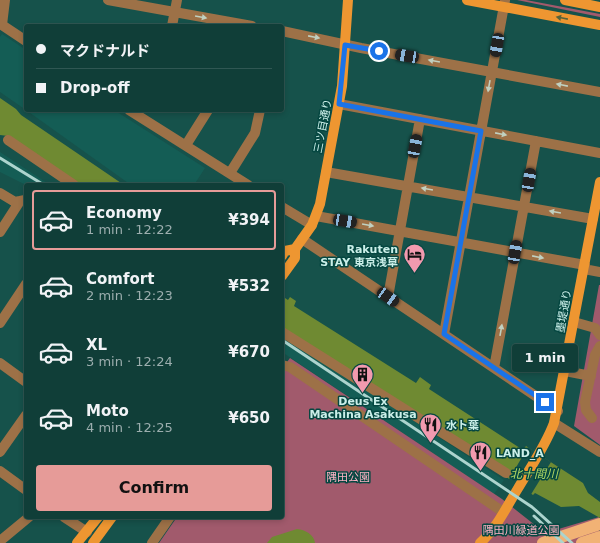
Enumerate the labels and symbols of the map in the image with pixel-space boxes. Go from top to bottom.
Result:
one-way arrow [195,14,207,20]
one-way arrow [556,14,568,20]
car [489,32,505,58]
one-way arrow [308,35,320,41]
route start [370,42,388,60]
car [394,48,420,64]
one-way arrow [428,58,440,64]
one-way arrow [486,80,492,92]
one-way arrow [556,81,568,87]
street label: 三ツ目通り [311,98,335,154]
one-way arrow [495,132,508,138]
car [407,133,423,159]
car [521,167,537,193]
one-way arrow [421,186,433,192]
one-way arrow [549,209,561,215]
car [332,213,358,229]
one-way arrow [362,223,375,229]
car [507,239,523,265]
hotel icon: Rakuten STAY 東京浅草 [401,242,427,275]
place label: Rakuten STAY 東京浅草 [320,243,398,269]
one-way arrow [531,254,544,260]
car [375,285,401,309]
street label: 墨堤通り [554,288,574,334]
one-way arrow [498,323,504,336]
callout: 1 min [512,344,578,372]
building icon: Deus Ex Machina Asakusa [350,362,376,395]
route end [536,393,554,411]
place label: Deus Ex Machina Asakusa [309,395,417,421]
restaurant icon: 水ト葉 [418,412,444,445]
place label: 水ト葉 [446,419,479,432]
restaurant icon: LAND_A [467,440,493,473]
place label: LAND_A [496,447,544,460]
water label: 北十間川 [510,467,560,481]
park label: 隅田公園 [326,471,370,484]
park label: 隅田川緑道公園 [483,524,560,537]

